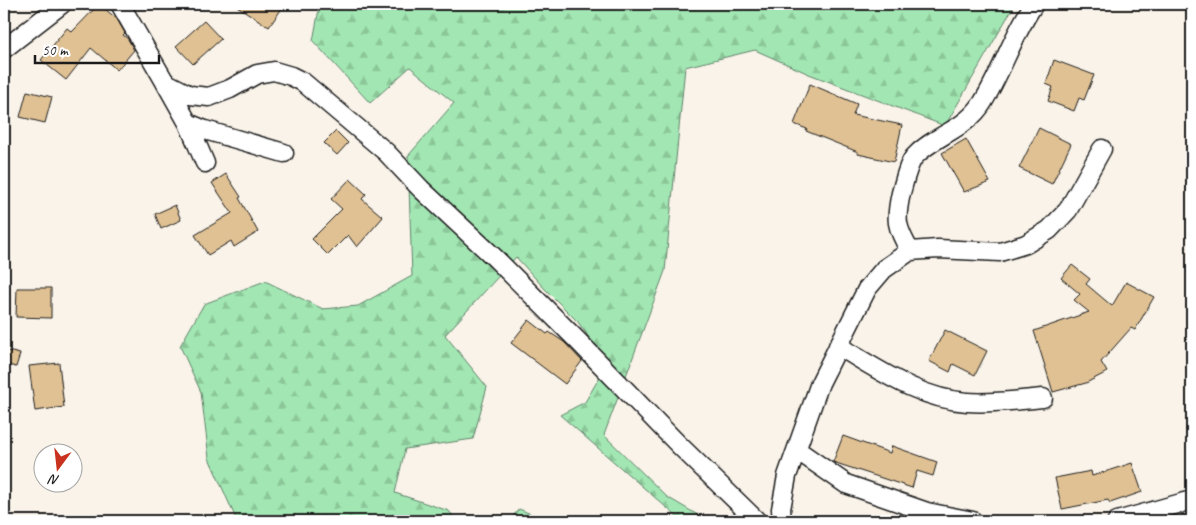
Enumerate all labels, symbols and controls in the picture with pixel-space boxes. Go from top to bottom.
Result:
scale bar [35,32,159,64]
text: 50 m [42,41,69,60]
north arrow [32,442,82,492]
text: N [46,470,61,489]

